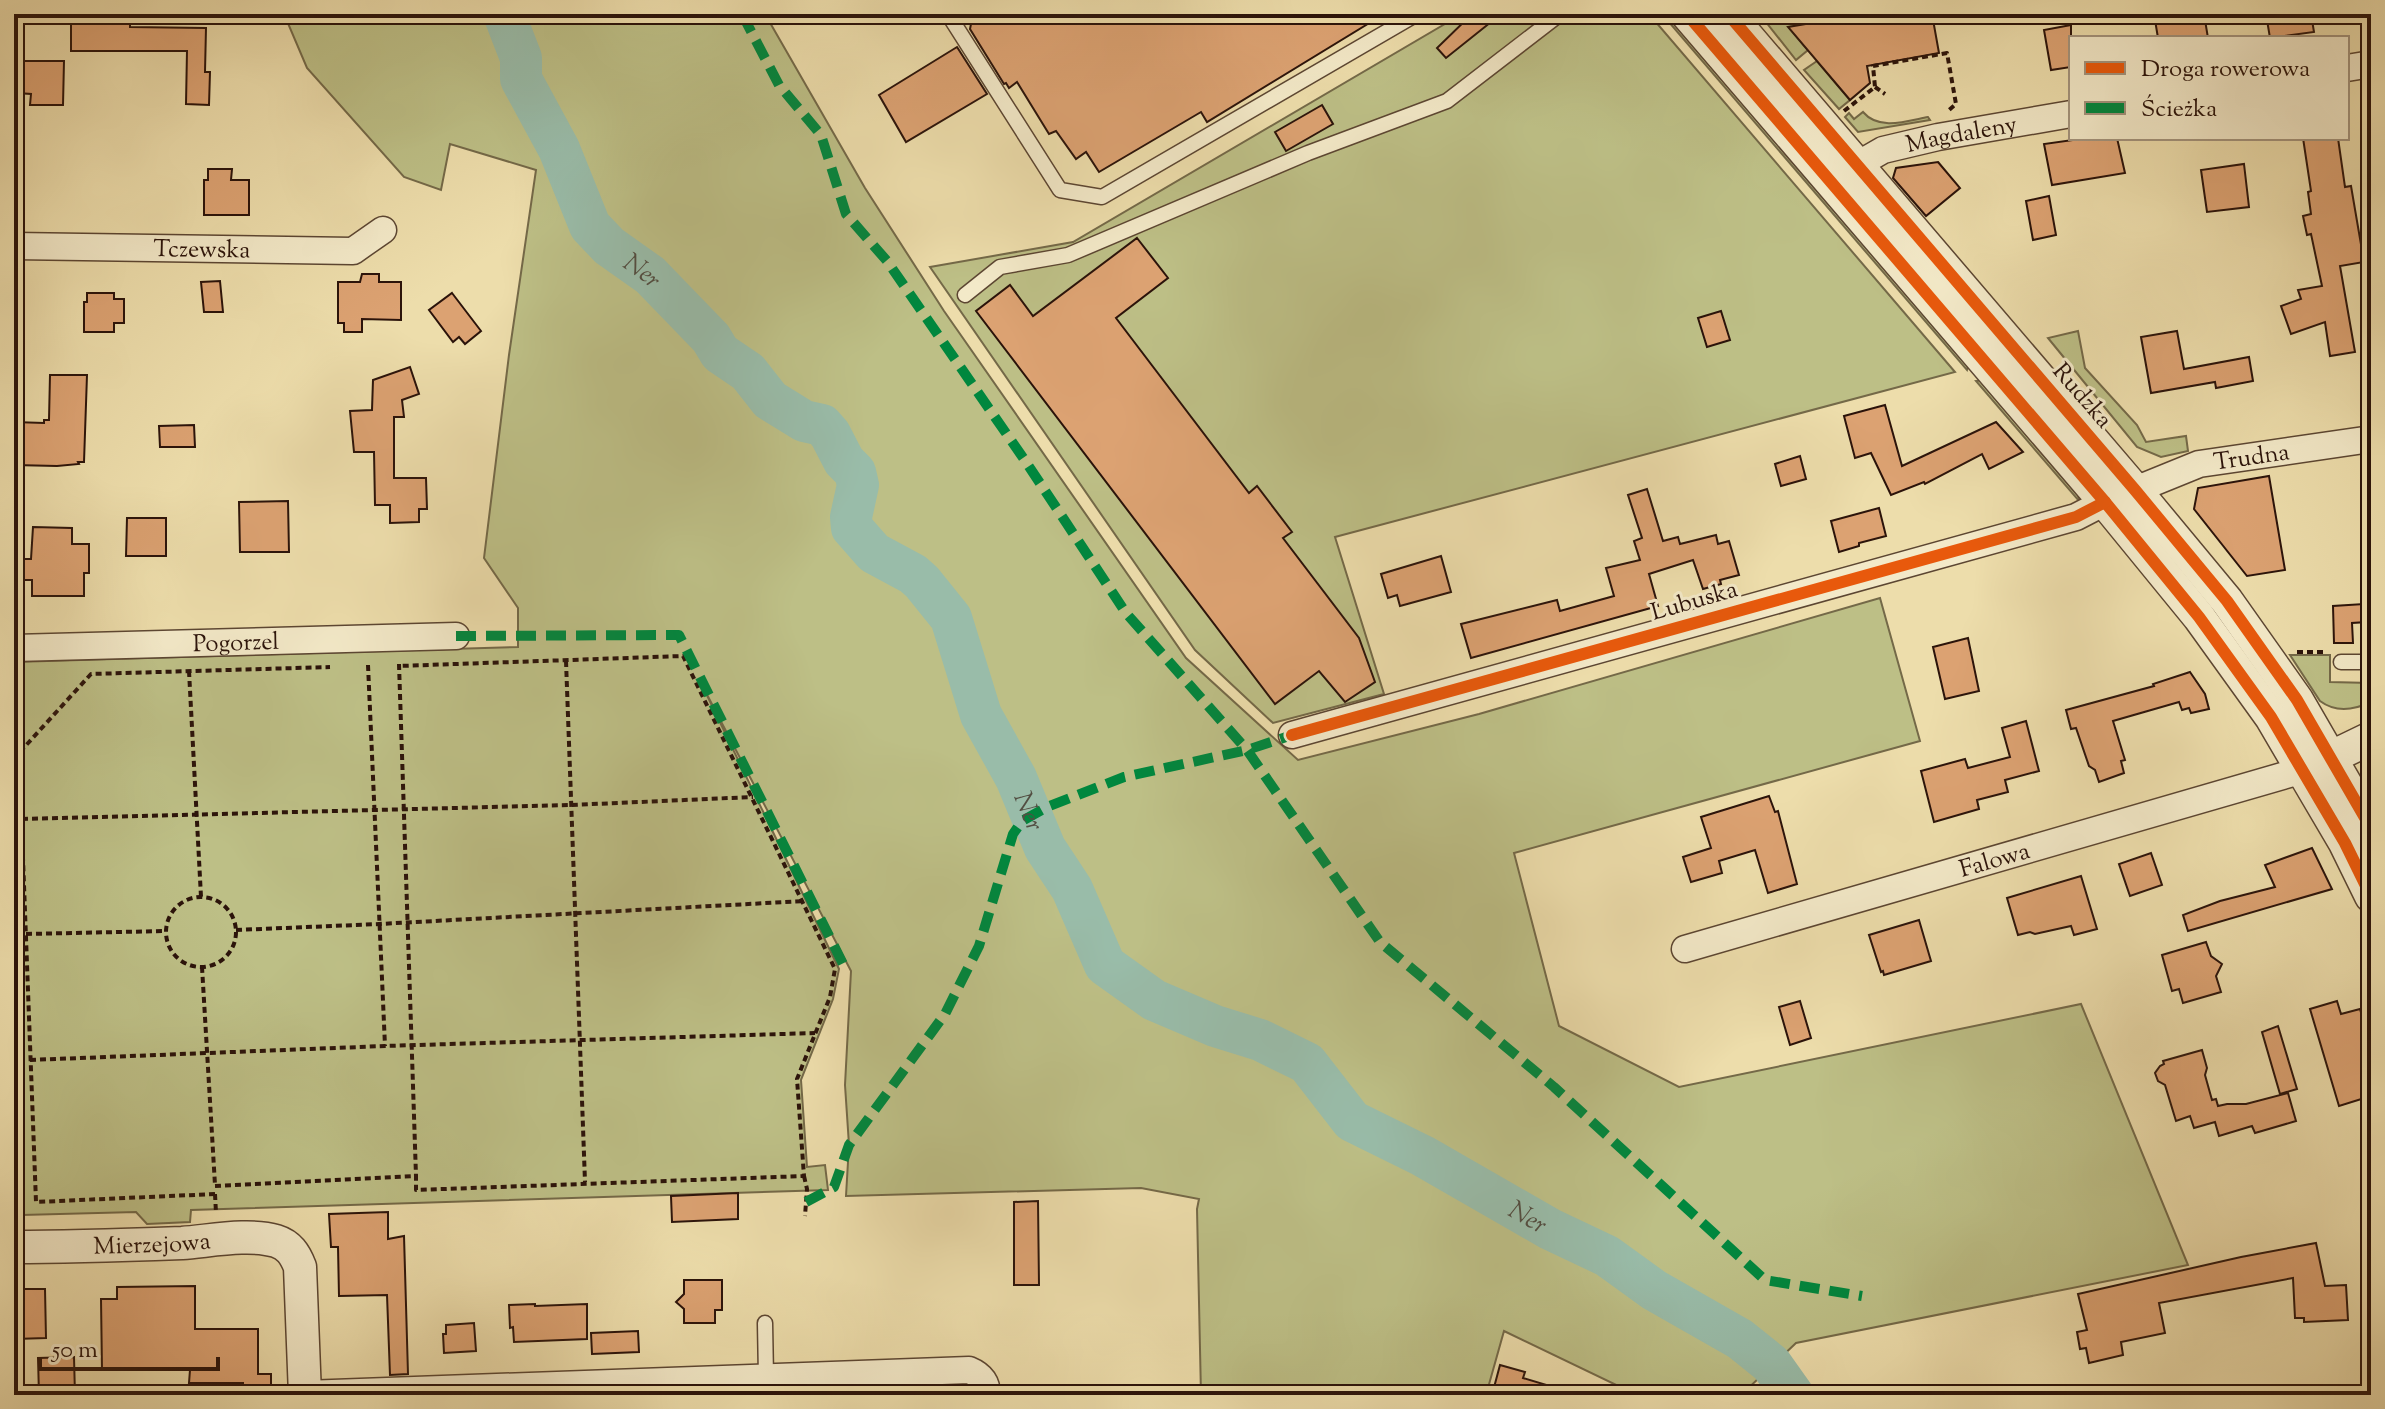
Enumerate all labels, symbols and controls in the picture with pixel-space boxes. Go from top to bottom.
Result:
legend [2069,36,2349,140]
text: Droga rowerowa [2141,53,2310,87]
text: Ścieżka [2141,93,2217,127]
street label: Magdaleny [1903,109,2020,163]
street label: Tczewska [153,233,251,268]
water label: Ner [615,246,669,297]
street label: Rudzka [2043,356,2120,437]
street label: Trudna [2211,436,2292,481]
street label: Lubuska [1647,573,1742,630]
street label: Pogorzel [192,626,280,662]
water label: Ner [1003,787,1052,837]
street label: Falowa [1956,835,2034,888]
water label: Ner [1501,1193,1553,1244]
street label: Mierzejowa [93,1225,213,1265]
scale bar [40,1321,218,1371]
text: 50 m [50,1334,98,1368]

